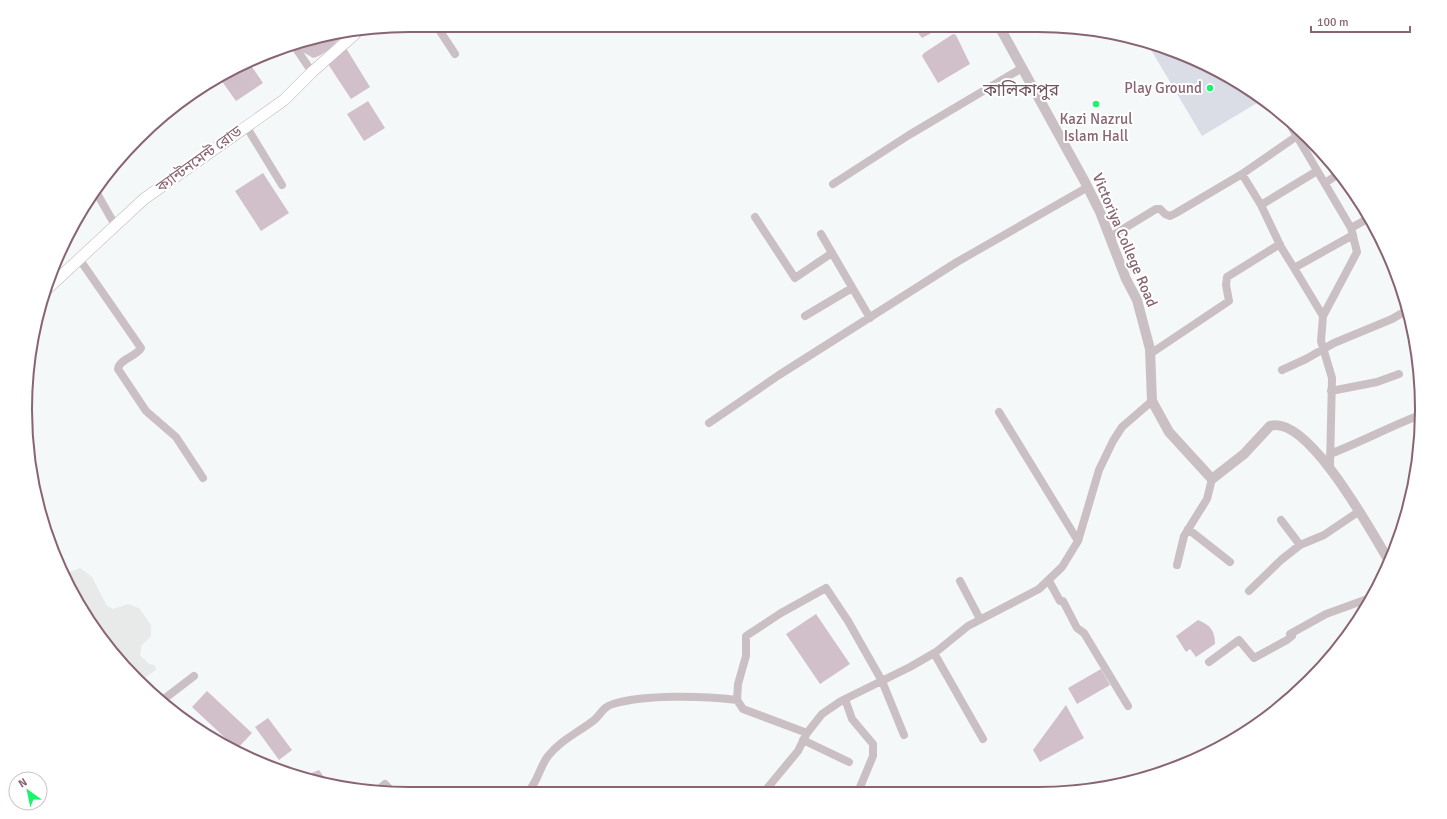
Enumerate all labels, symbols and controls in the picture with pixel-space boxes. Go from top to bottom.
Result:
scale bar [1311,8,1410,34]
text: 100 m [1317,15,1349,30]
place label: Play Ground [1124,79,1202,97]
district label: কালিকাপুর [982,80,1060,101]
marker: Play Ground [1205,83,1215,93]
marker: Kazi Nazrul Islam Hall [1091,99,1101,109]
place label: Kazi Nazrul Islam Hall [1059,110,1133,145]
street label: ক্যান্টনমেন্ট রোড [152,122,245,197]
street label: Victoriya College Road [1089,170,1161,310]
north arrow [8,771,48,811]
text: N [16,775,30,791]

